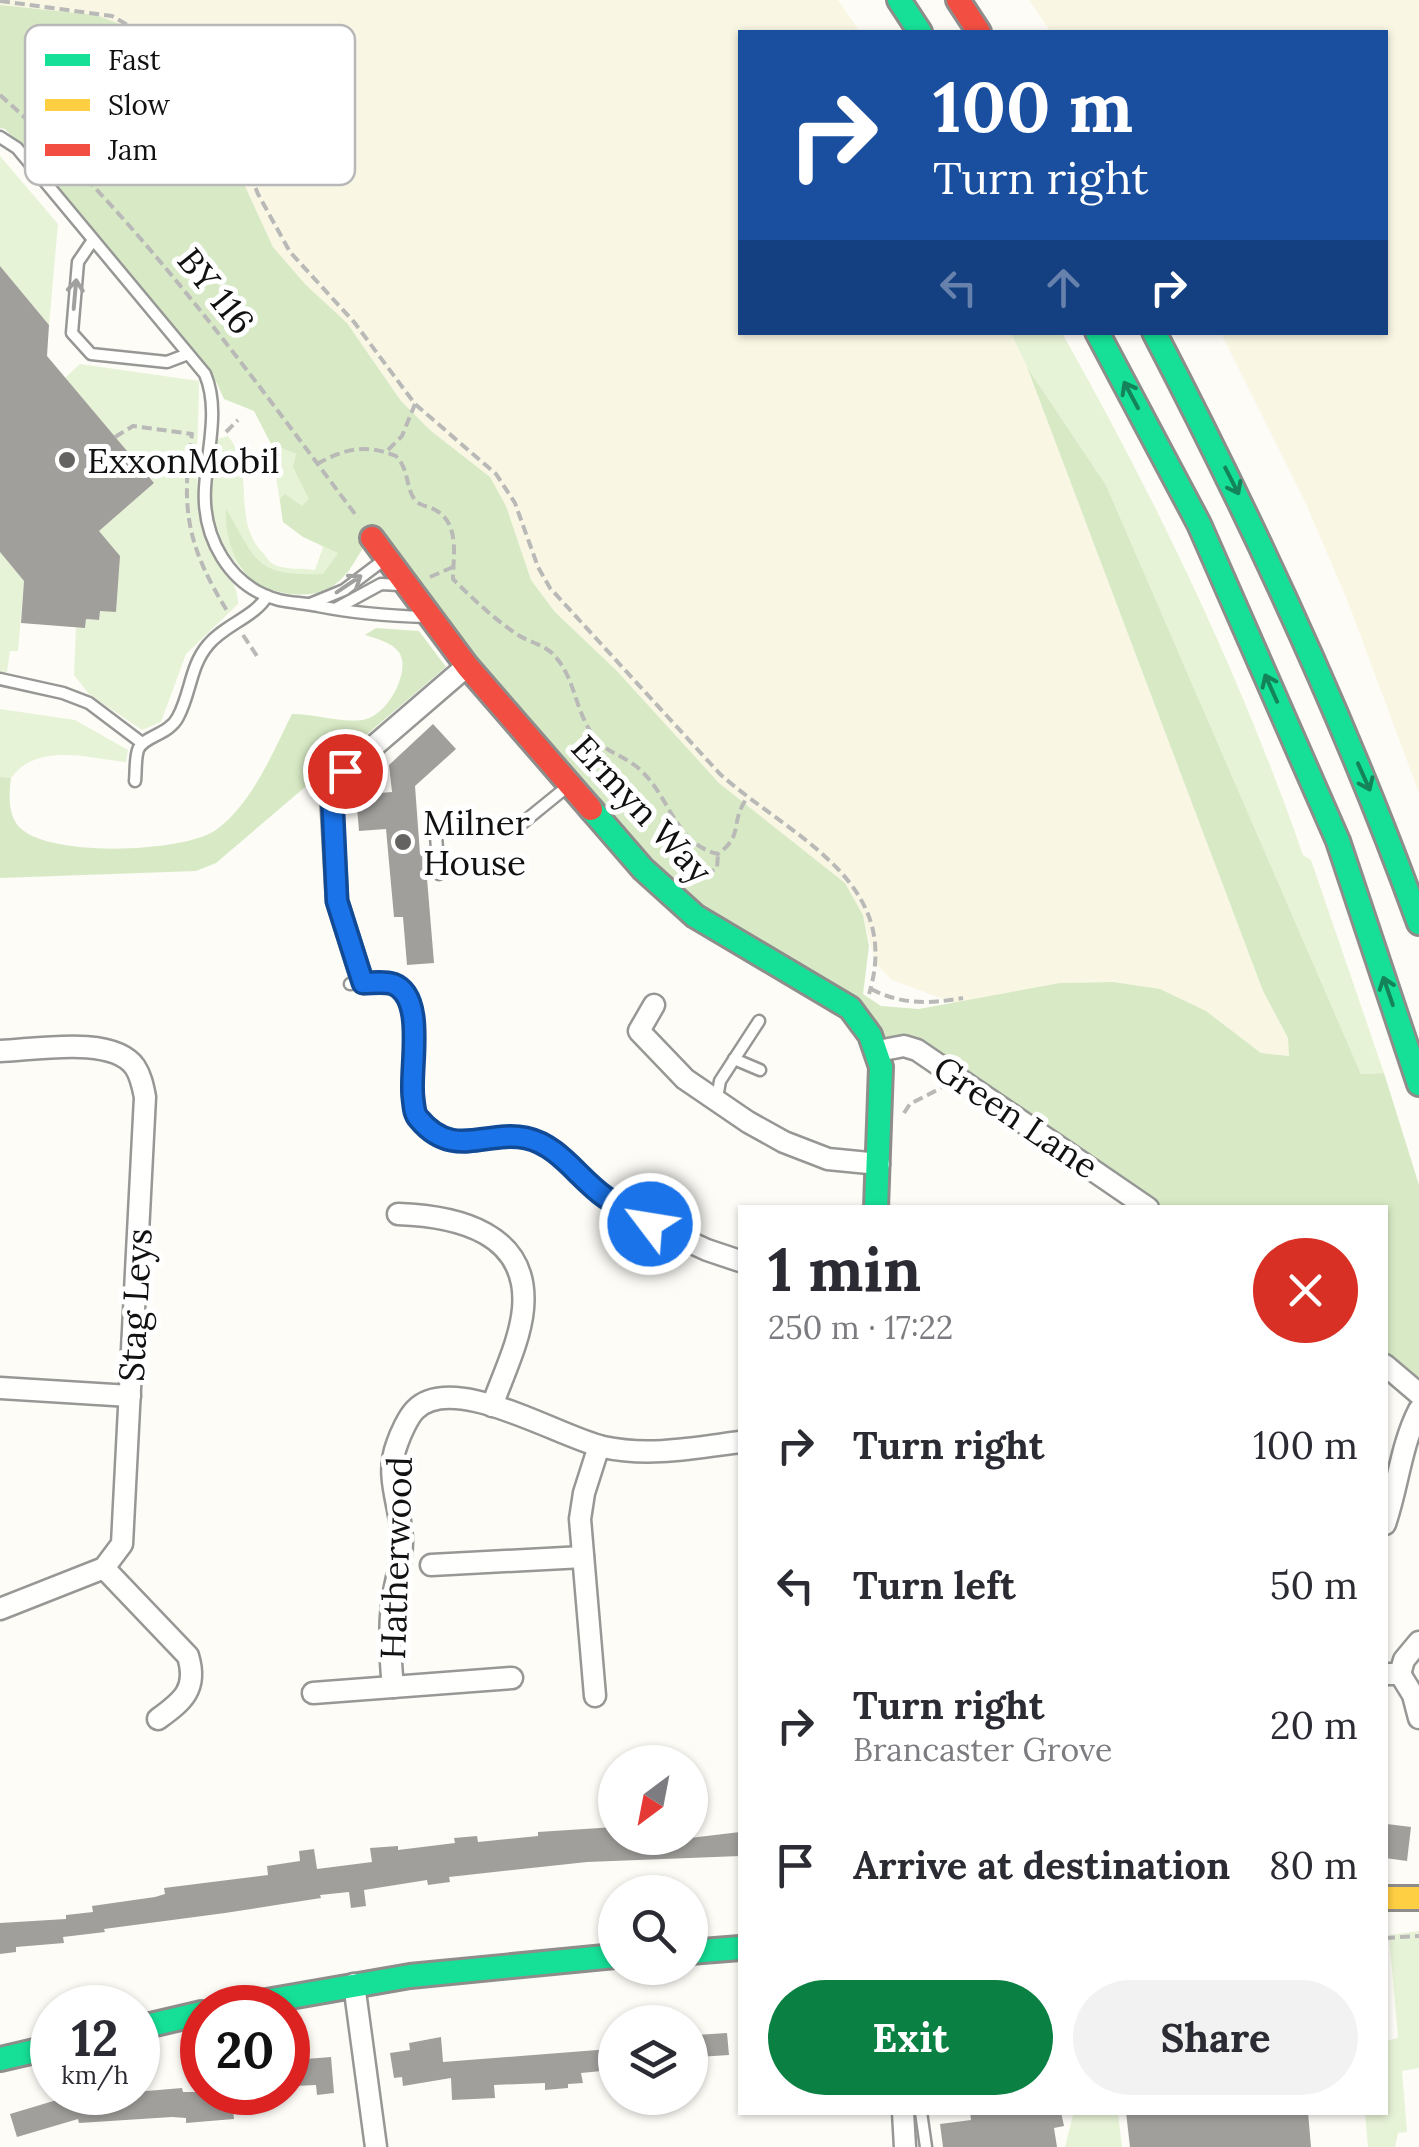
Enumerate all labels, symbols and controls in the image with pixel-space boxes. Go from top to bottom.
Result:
legend [25,25,355,185]
text: Fast [108,42,161,78]
text: 100 m [933,62,1133,151]
icon: right [768,70,898,200]
text: Slow [108,87,171,123]
text: Jam [107,132,158,168]
text: Turn right [933,149,1149,206]
street label: BY 116 [168,239,264,343]
icon: left [931,260,986,315]
icon: ahead [1036,260,1091,315]
icon: right [1141,260,1196,315]
one-way arrow [66,278,85,310]
one-way arrow [1120,381,1140,411]
place label: ExxonMobil [87,438,280,483]
marker: ExxonMobil [56,449,78,471]
one-way arrow [1223,465,1242,495]
one-way arrow [335,573,363,594]
one-way arrow [1261,673,1279,704]
street label: Ermyn Way [562,725,722,893]
pin [303,729,388,814]
icon: arrive [318,744,373,799]
one-way arrow [1356,761,1374,792]
place label: Milner House [423,800,530,885]
marker: Milner House [392,831,414,853]
one-way arrow [1378,976,1396,1007]
street label: Green Lane [925,1045,1107,1189]
position arrow [598,1172,702,1276]
street label: Stag Leys [109,1227,161,1383]
text: 1 min [768,1231,921,1307]
button: close [1253,1238,1358,1343]
text: 250 m · 17:22 [768,1307,953,1348]
icon: right [768,1418,823,1473]
text: Turn right [853,1421,1044,1469]
text: 100 m [1253,1421,1358,1469]
street label: Hatherwood [370,1456,422,1660]
icon: left [768,1558,823,1613]
text: Turn left [853,1561,1016,1609]
text: 50 m [1270,1561,1358,1609]
text: Turn right [853,1681,1044,1729]
icon: right [768,1698,823,1753]
text: 20 m [1270,1701,1358,1749]
text: Brancaster Grove [853,1729,1112,1770]
north arrow [598,1745,708,1855]
map controls [598,1745,708,2115]
icon: arrive [768,1838,823,1893]
text: Arrive at destination [853,1841,1230,1889]
text: 80 m [1269,1841,1358,1889]
button: search [598,1875,708,1985]
button: Exit [768,1980,1053,2095]
button: Share [1073,1980,1358,2095]
speed limit sign: 20 [180,1985,310,2115]
button: layers [598,2005,708,2115]
text: 12 [72,2006,118,2070]
text: km/h [61,2059,129,2091]

